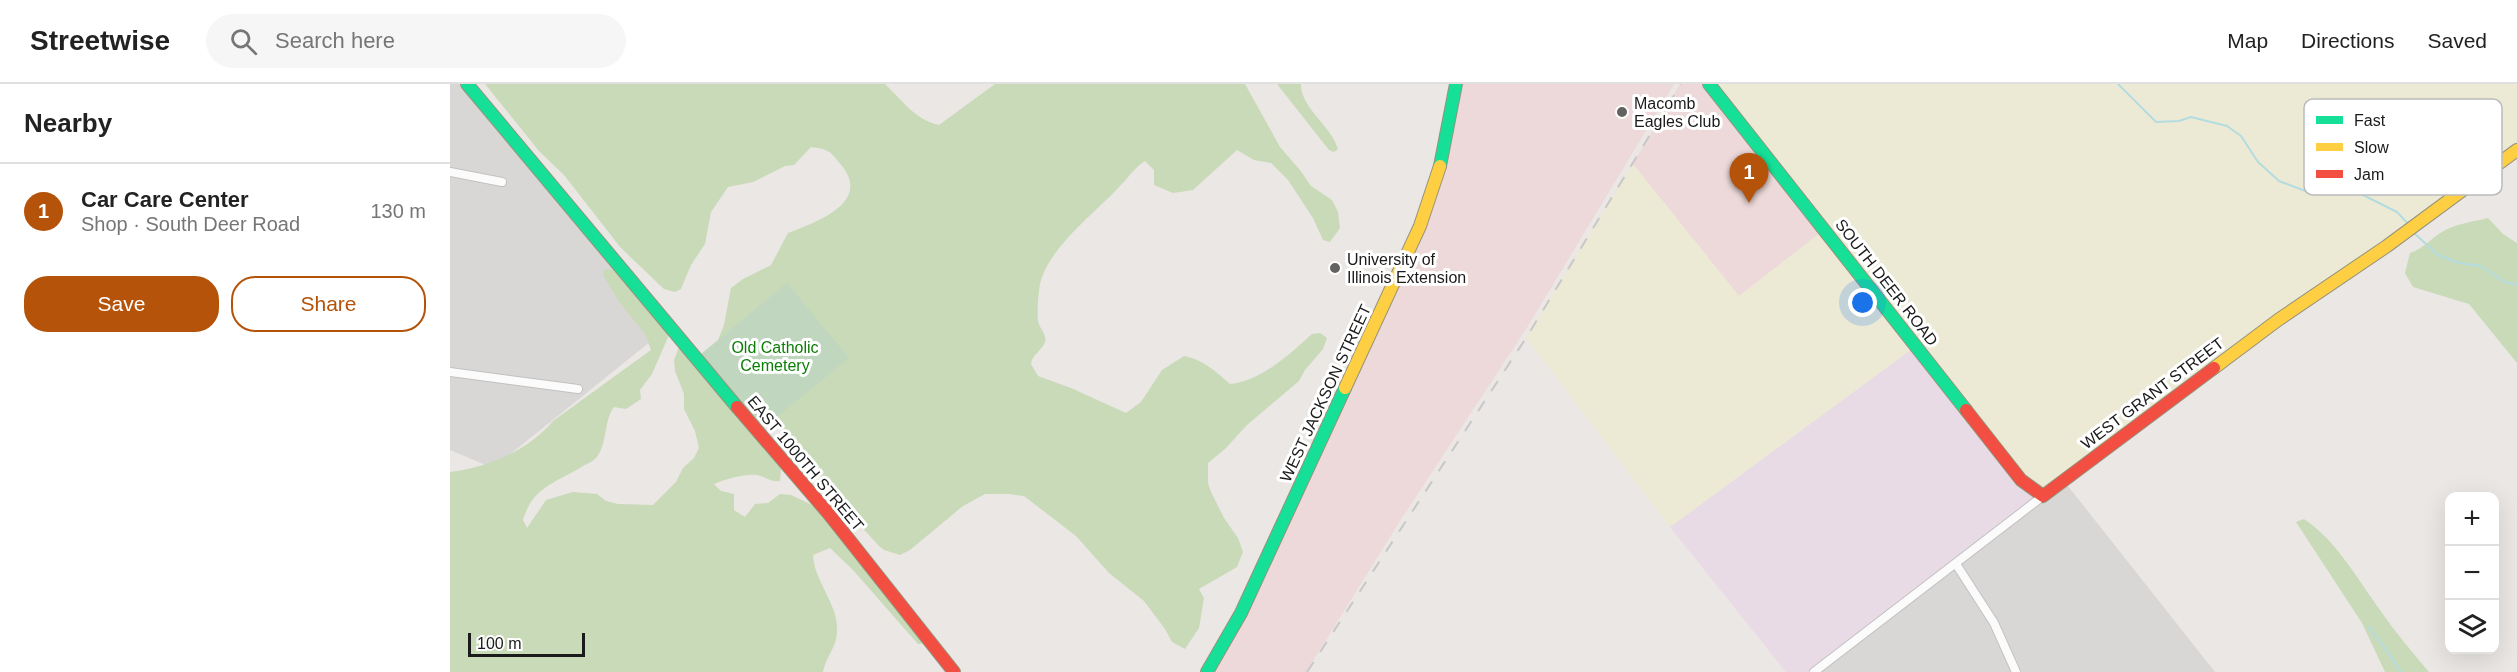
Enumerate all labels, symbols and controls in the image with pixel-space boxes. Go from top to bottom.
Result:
search box [206,14,626,68]
text: Streetwise [30,25,170,56]
icon: search [227,25,260,58]
text: Search here [275,28,395,53]
text: Map [2227,29,2268,52]
text: Directions [2301,29,2394,52]
text: Saved [2427,29,2487,52]
place label: Macomb Eagles Club [1634,95,1720,130]
legend [2304,99,2502,195]
marker: Macomb Eagles Club [1615,105,1629,119]
text: Nearby [24,108,112,138]
text: Fast [2354,112,2386,129]
text: Slow [2354,139,2389,156]
pin: 1 [1730,154,1768,203]
text: Jam [2354,166,2384,183]
text: Car Care Center [81,187,249,212]
text: 1 [38,200,49,222]
text: 130 m [370,200,426,222]
text: Shop · South Deer Road [81,213,300,235]
street label: SOUTH DEER ROAD [1832,216,1941,349]
place label: University of Illinois Extension [1347,251,1466,286]
marker: University of Illinois Extension [1328,261,1342,275]
button: Save [24,276,219,332]
button: Share [231,276,426,332]
your location [1848,288,1877,317]
street label: WEST JACKSON STREET [1277,302,1374,484]
street label: WEST GRANT STREET [2078,334,2227,452]
park label: Old Catholic Cemetery [731,339,819,374]
street label: EAST 1000TH STREET [744,393,867,534]
map controls [2445,492,2499,654]
button: + [2445,492,2499,546]
button: − [2445,546,2499,600]
button: layers [2445,600,2499,654]
scale bar [468,630,585,658]
text: 100 m [477,635,521,652]

